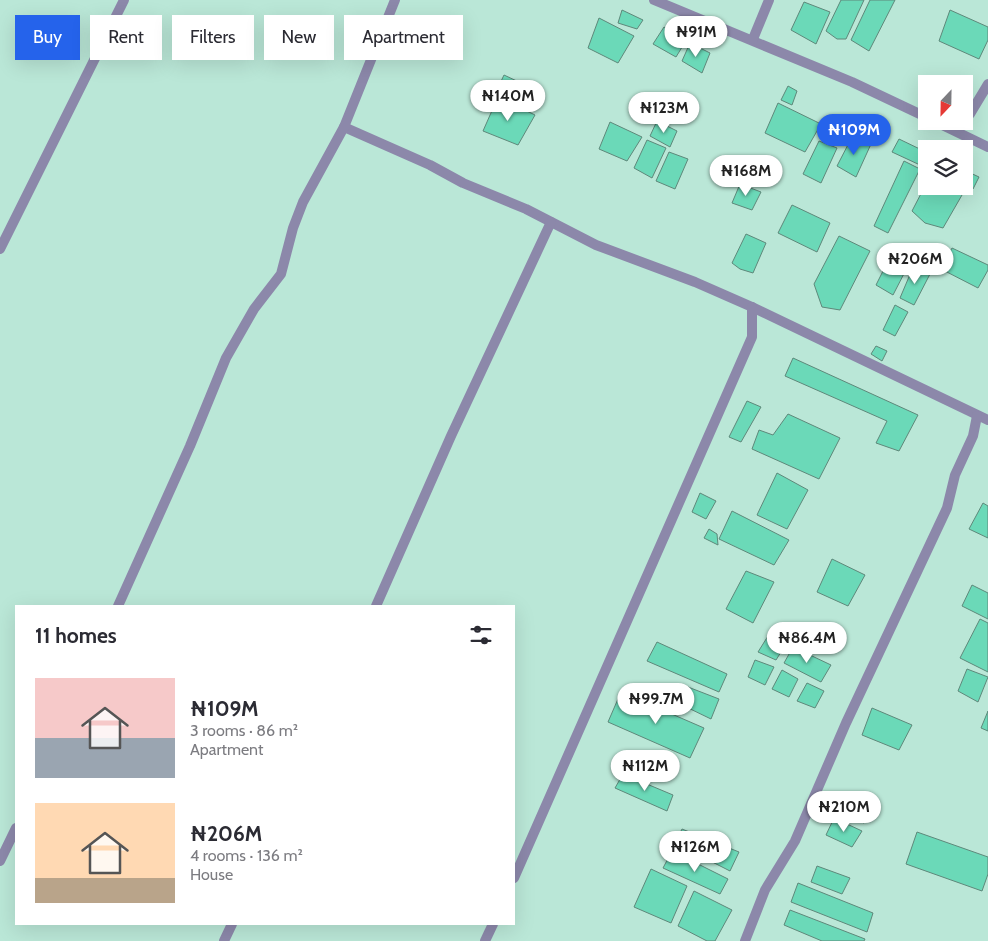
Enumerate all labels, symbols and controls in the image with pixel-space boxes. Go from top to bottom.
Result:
chip: Buy [15,15,80,60]
chip: Rent [90,15,162,60]
chip: Filters [172,15,254,60]
chip: New [264,15,334,60]
chip: Apartment [344,15,463,60]
pin: ₦91M [666,15,726,58]
text: ₦91M [675,22,717,41]
north arrow [918,75,972,130]
map controls [918,75,973,195]
pin: ₦140M [473,80,543,122]
text: ₦140M [481,86,535,105]
pin: ₦123M [629,92,699,134]
text: ₦123M [639,98,689,117]
pin: ₦109M [819,114,889,156]
text: ₦109M [828,120,880,139]
button: layers [918,140,973,195]
pin: ₦168M [711,154,781,197]
text: ₦168M [721,161,771,180]
pin: ₦206M [880,242,950,285]
text: ₦206M [888,249,943,268]
icon: filters [467,621,495,649]
pin: ₦86.4M [766,622,848,664]
text: 11 homes [35,623,117,648]
text: ₦86.4M [778,628,836,647]
pin: ₦99.7M [615,682,697,725]
text: ₦99.7M [628,689,684,708]
text: ₦109M [190,696,259,721]
icon: home [75,698,135,758]
text: 3 rooms · 86 m² [190,721,298,740]
text: Apartment [190,740,263,759]
pin: ₦112M [610,750,680,792]
text: ₦112M [622,756,668,775]
pin: ₦210M [809,790,879,833]
text: ₦210M [818,797,870,816]
text: ₦206M [190,821,262,846]
icon: home [75,823,135,883]
pin: ₦126M [660,830,730,873]
text: ₦126M [670,837,720,856]
text: 4 rooms · 136 m² [190,846,303,865]
text: House [190,865,233,884]

